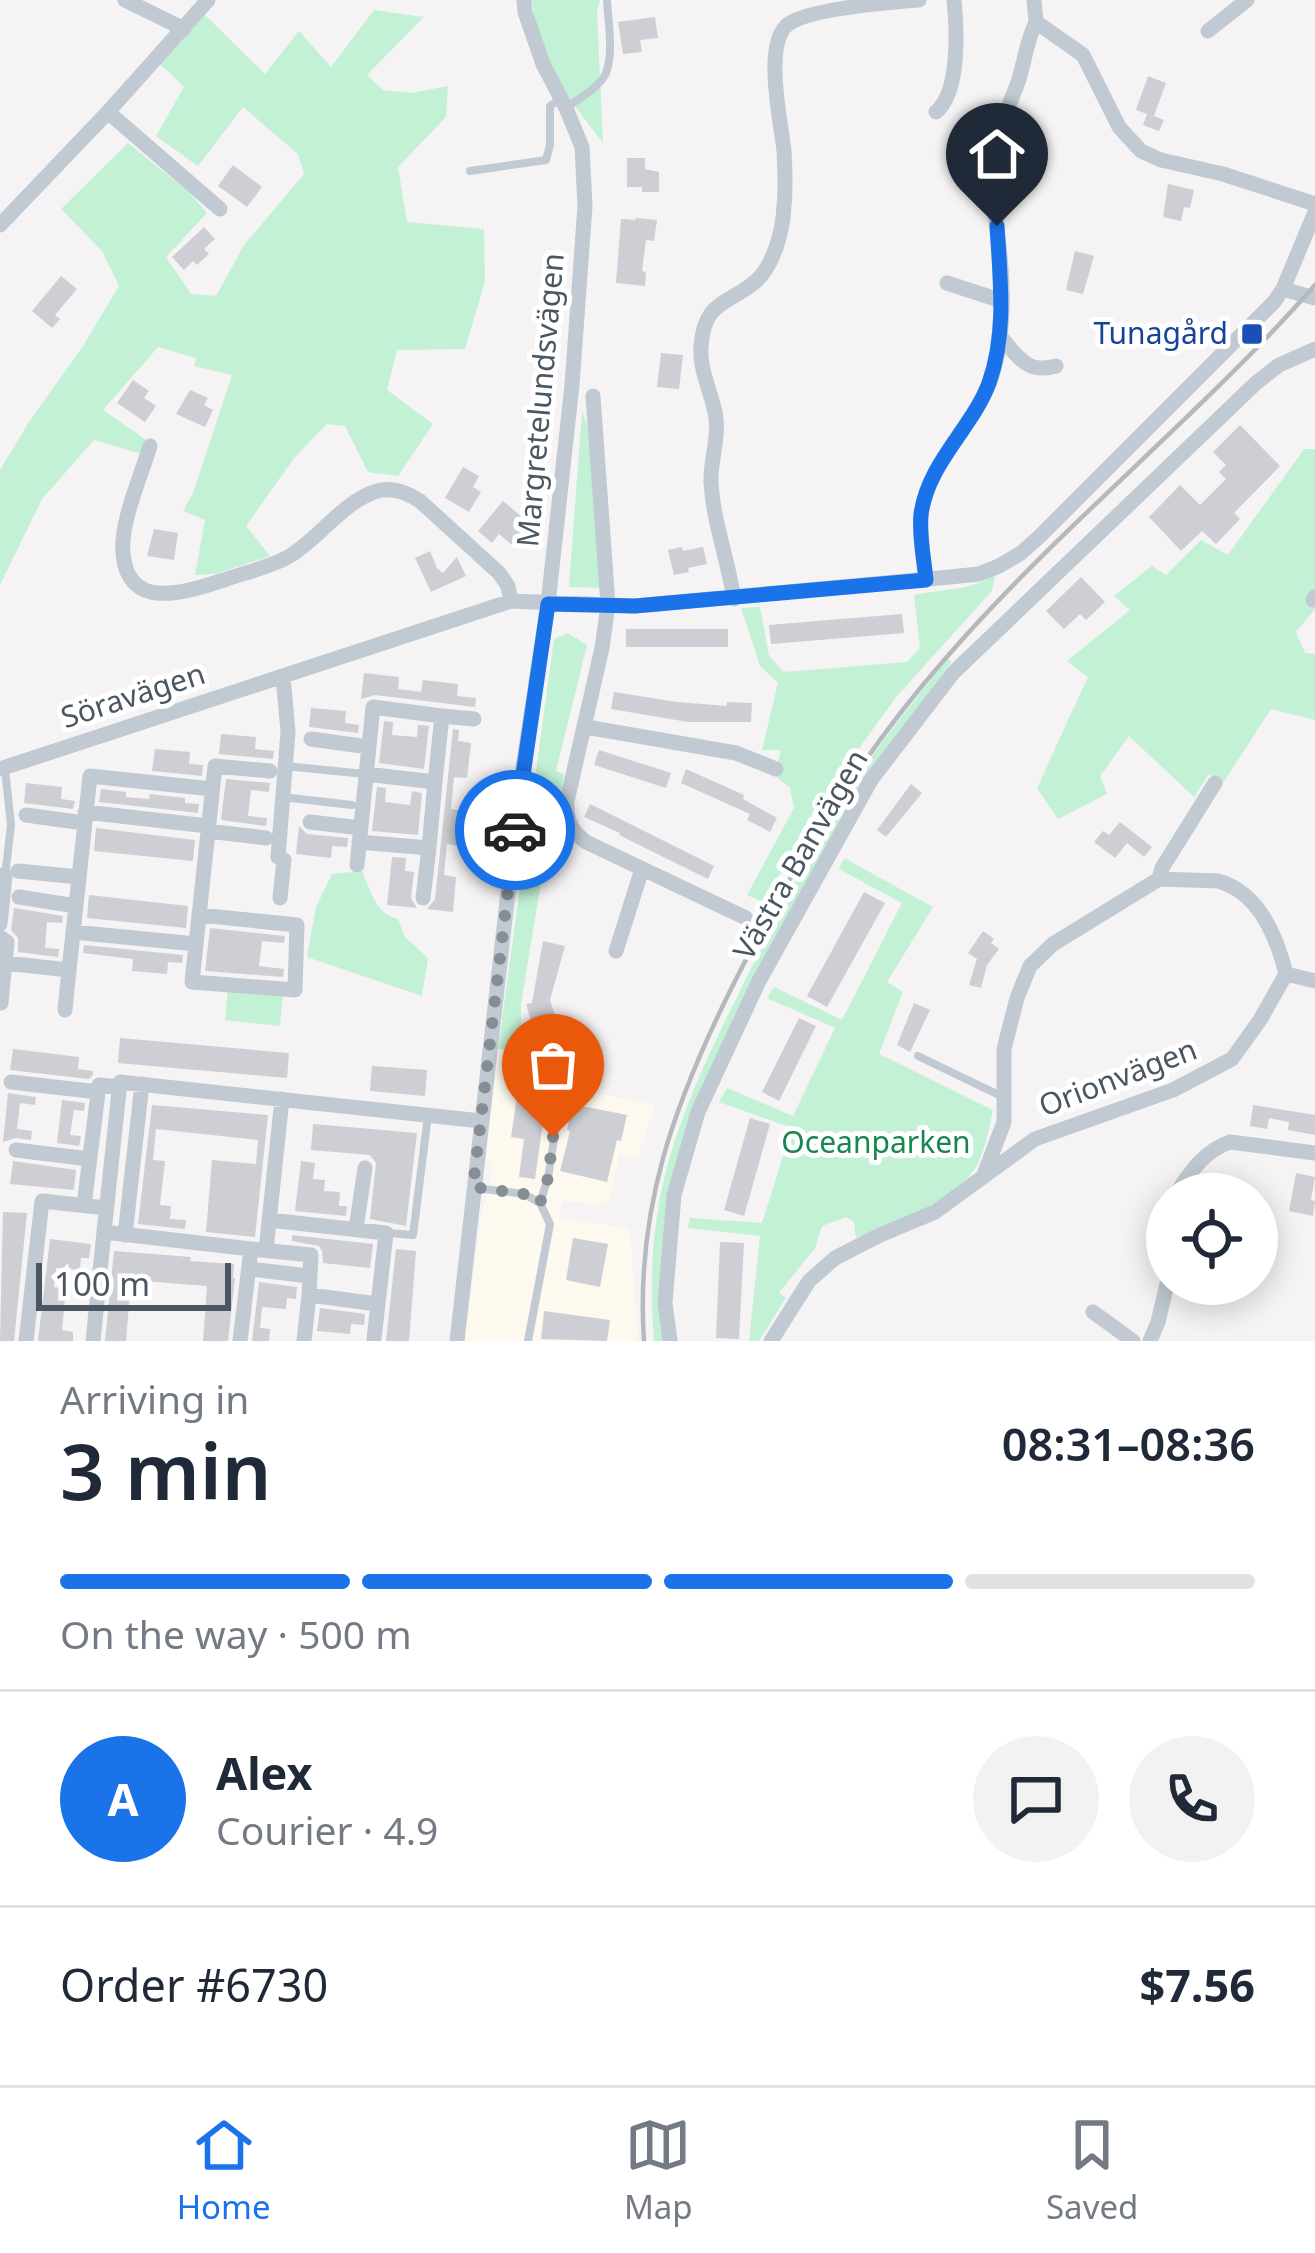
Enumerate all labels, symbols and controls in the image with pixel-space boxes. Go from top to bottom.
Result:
pin [946,103,1048,226]
icon: home [964,121,1030,187]
street label: Margretelundsvägen [506,251,573,548]
place label: Tunagård [1093,312,1228,353]
marker: Tunagård [1239,321,1265,347]
street label: Söravägen [55,652,210,737]
street label: Västra Banvägen [723,742,877,967]
courier [455,770,575,890]
icon: car [482,797,548,863]
pin [502,1014,604,1137]
street label: Orionvägen [1033,1028,1202,1126]
icon: bag [520,1032,586,1098]
park label: Oceanparken [781,1121,971,1162]
map controls [1146,1173,1278,1305]
button: locate [1146,1173,1278,1305]
scale bar [36,1257,231,1310]
text: 100 m [54,1261,150,1306]
text: Arriving in [60,1372,249,1425]
text: 08:31–08:36 [1002,1413,1255,1474]
text: 3 min [60,1417,272,1523]
text: On the way · 500 m [60,1607,412,1660]
button: chat [973,1736,1099,1862]
button: phone [1129,1736,1255,1862]
text: Alex [216,1742,313,1803]
text: A [107,1768,139,1829]
text: Courier · 4.9 [216,1803,438,1856]
text: Order #6730 [60,1954,328,2015]
text: $7.56 [1139,1954,1255,2015]
tab: Home [177,2112,271,2229]
tab: Map [624,2112,693,2229]
tab: Saved [1046,2112,1138,2229]

